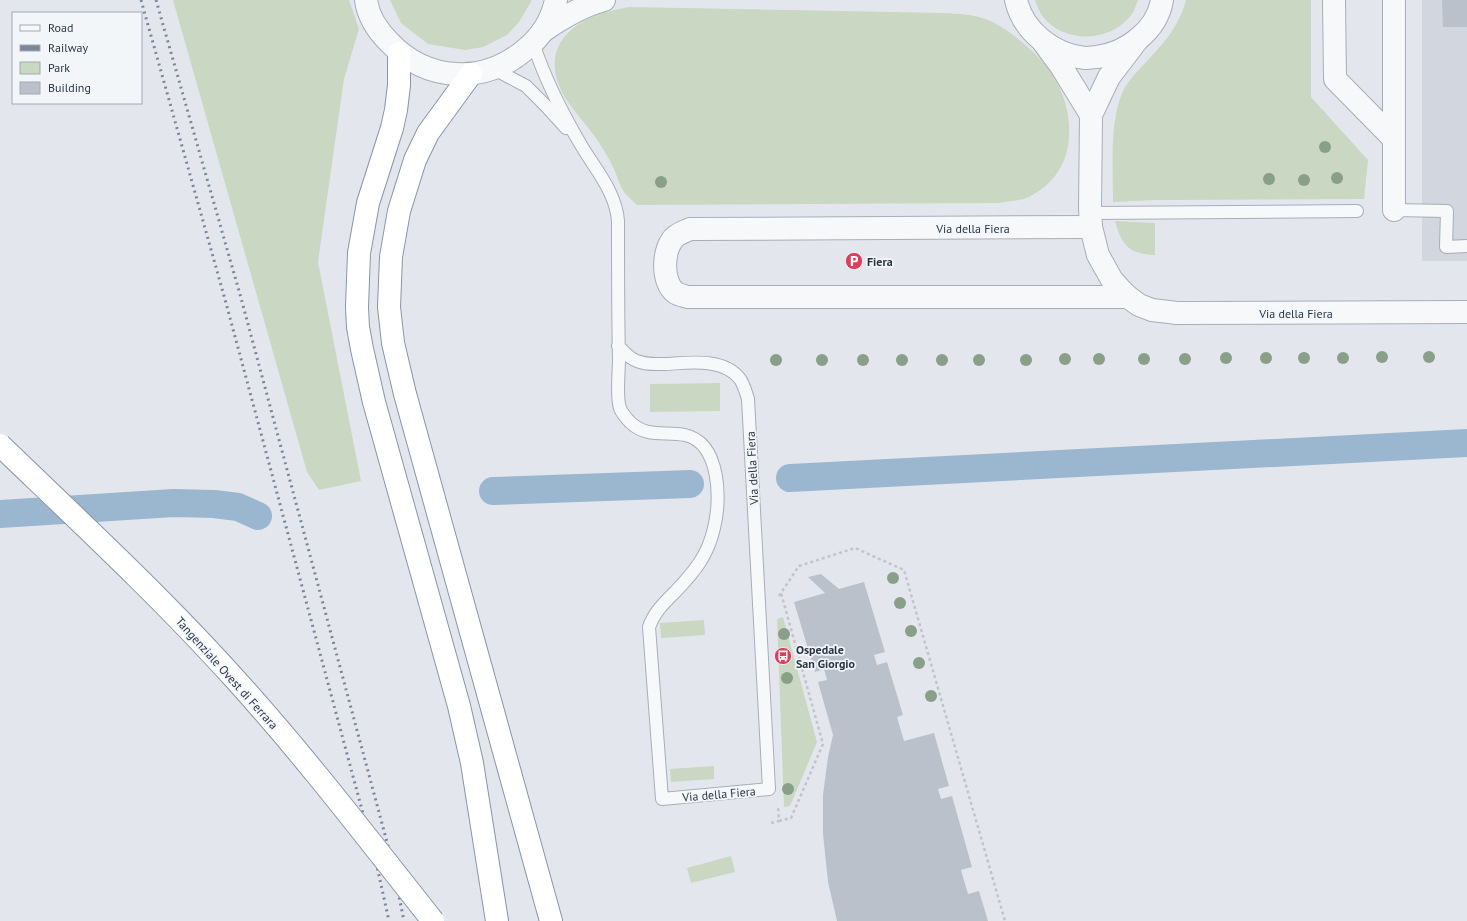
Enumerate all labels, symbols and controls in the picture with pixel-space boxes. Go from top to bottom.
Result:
legend [12,12,142,104]
text: Road [48,20,73,35]
text: Railway [48,40,88,55]
text: Park [48,60,70,75]
text: Building [48,80,91,95]
street label: Via della Fiera [935,221,1010,236]
parking icon: Fiera [844,251,864,271]
place label: Fiera [867,254,893,269]
street label: Via della Fiera [1258,306,1333,321]
street label: Via della Fiera [743,431,761,506]
street label: Tangenziale Ovest di Ferrara [173,614,281,732]
place label: Ospedale San Giorgio [796,642,856,671]
bus stop icon: Ospedale San Giorgio [773,646,793,666]
street label: Via della Fiera [681,783,756,805]

